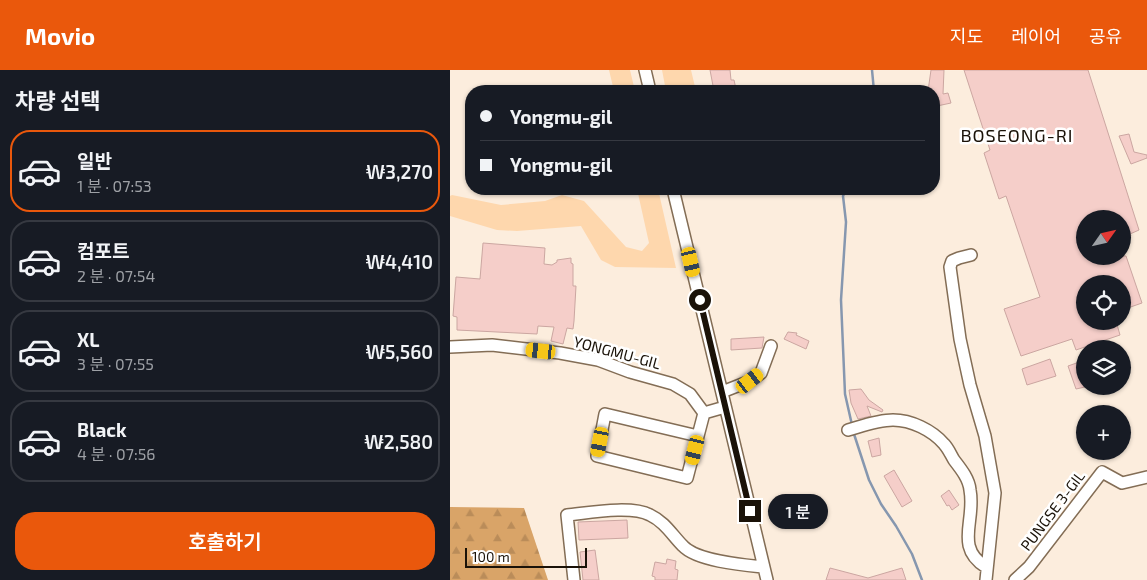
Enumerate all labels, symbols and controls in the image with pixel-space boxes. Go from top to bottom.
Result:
text: Movio [25,21,95,50]
text: 지도 [950,25,983,47]
text: 레이어 [1011,25,1061,47]
text: 공유 [1089,25,1122,47]
text: 차량 선택 [15,87,101,113]
text: Yongmu-gil [510,105,612,128]
district label: BOSEONG-RI [960,124,1074,146]
icon: car [17,149,62,194]
text: 일반 [77,149,112,172]
text: Yongmu-gil [510,153,612,176]
text: ₩3,270 [366,160,433,183]
text: 1 분 · 07:53 [77,176,152,195]
north arrow [1076,210,1131,265]
map controls [1076,210,1131,460]
icon: car [17,239,62,284]
text: 컴포트 [77,239,129,262]
car [680,246,701,278]
text: ₩4,410 [365,250,433,273]
text: 2 분 · 07:54 [77,266,155,285]
button: locate [1076,275,1131,330]
route start [689,289,711,311]
text: XL [77,328,99,351]
icon: car [17,329,62,374]
street label: YONGMU-GIL [572,332,663,372]
text: ₩5,560 [365,340,433,363]
button: layers [1076,340,1131,395]
car [525,342,556,360]
text: 3 분 · 07:55 [77,354,154,373]
car [733,366,766,396]
button: + [1076,405,1131,460]
text: Black [77,418,127,441]
icon: car [17,419,62,464]
car [589,426,610,458]
text: ₩2,580 [364,430,433,453]
car [684,434,705,466]
text: 4 분 · 07:56 [77,444,155,463]
street label: PUNGSE 3-GIL [1016,467,1088,554]
callout: 1 분 [768,494,828,528]
route end [739,500,761,522]
text: 1 분 [786,502,810,521]
button: 호출하기 [15,512,435,570]
scale bar [465,545,588,568]
text: 100 m [472,548,510,565]

